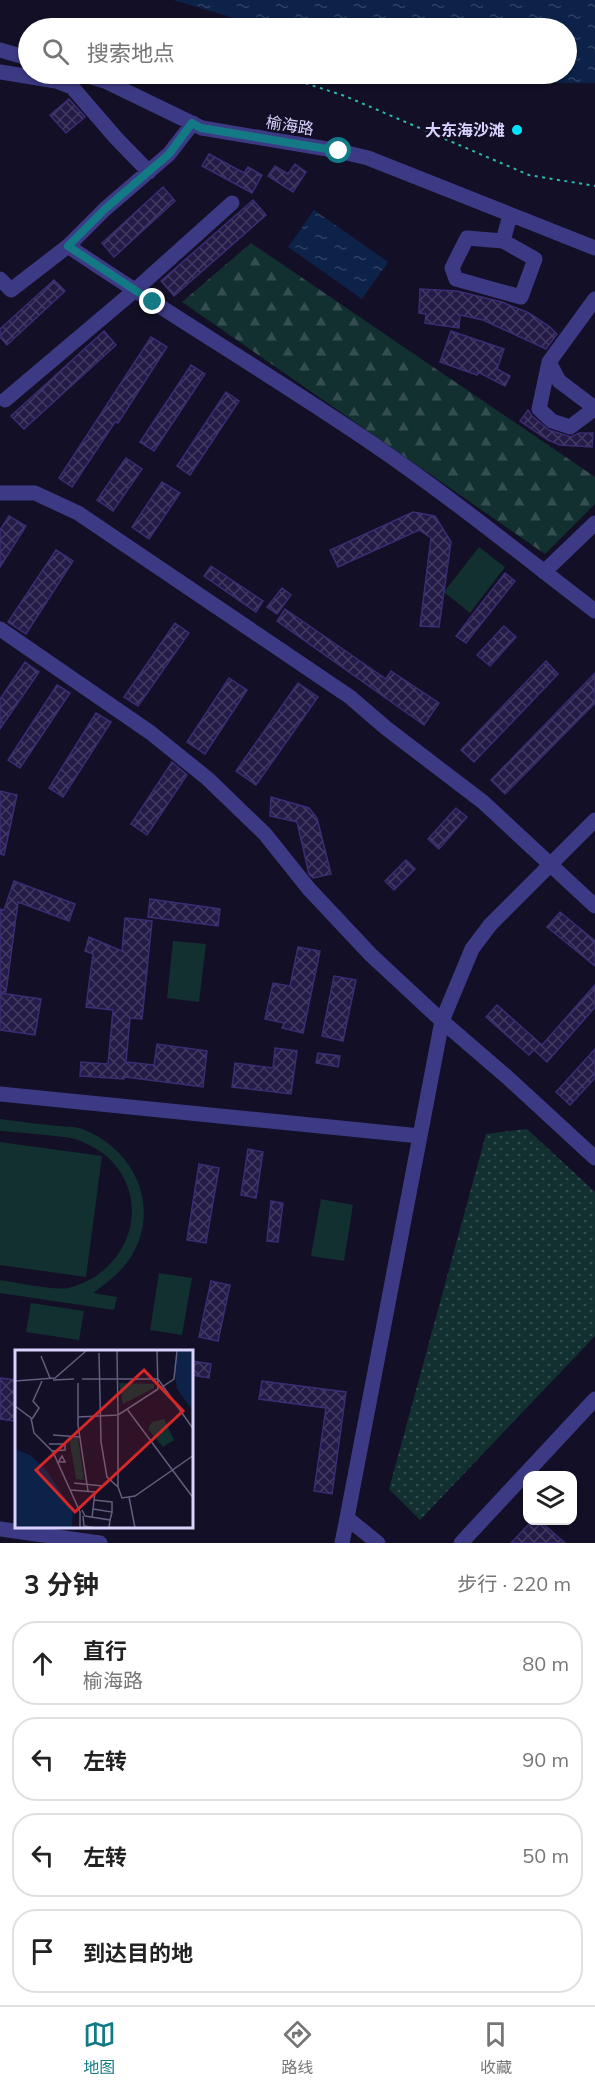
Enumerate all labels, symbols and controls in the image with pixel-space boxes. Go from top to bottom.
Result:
search box [18,18,577,84]
icon: search [39,35,72,68]
text: 搜索地点 [87,39,175,67]
street label: 榆海路 [265,111,315,139]
place label: 大东海沙滩 [425,120,505,140]
marker: 大东海沙滩 [510,123,524,137]
route start [325,137,351,163]
route end [139,288,165,314]
inset map [15,1350,194,1528]
map controls [523,1471,577,1525]
button: layers [523,1471,577,1525]
text: 3 分钟 [24,1568,99,1601]
text: 步行 · 220 m [457,1571,571,1596]
text: 直行 [83,1637,127,1665]
icon: ahead [26,1647,59,1680]
text: 80 m [522,1651,569,1676]
text: 榆海路 [83,1668,143,1693]
icon: left [26,1743,59,1776]
text: 左转 [83,1747,127,1775]
text: 90 m [522,1747,569,1772]
icon: left [26,1839,59,1872]
text: 左转 [83,1843,127,1871]
text: 50 m [522,1843,569,1868]
icon: arrive [26,1935,59,1968]
text: 到达目的地 [83,1939,193,1967]
tab: 地图 [83,2018,116,2078]
tab: 路线 [281,2018,314,2078]
tab: 收藏 [479,2018,512,2078]

